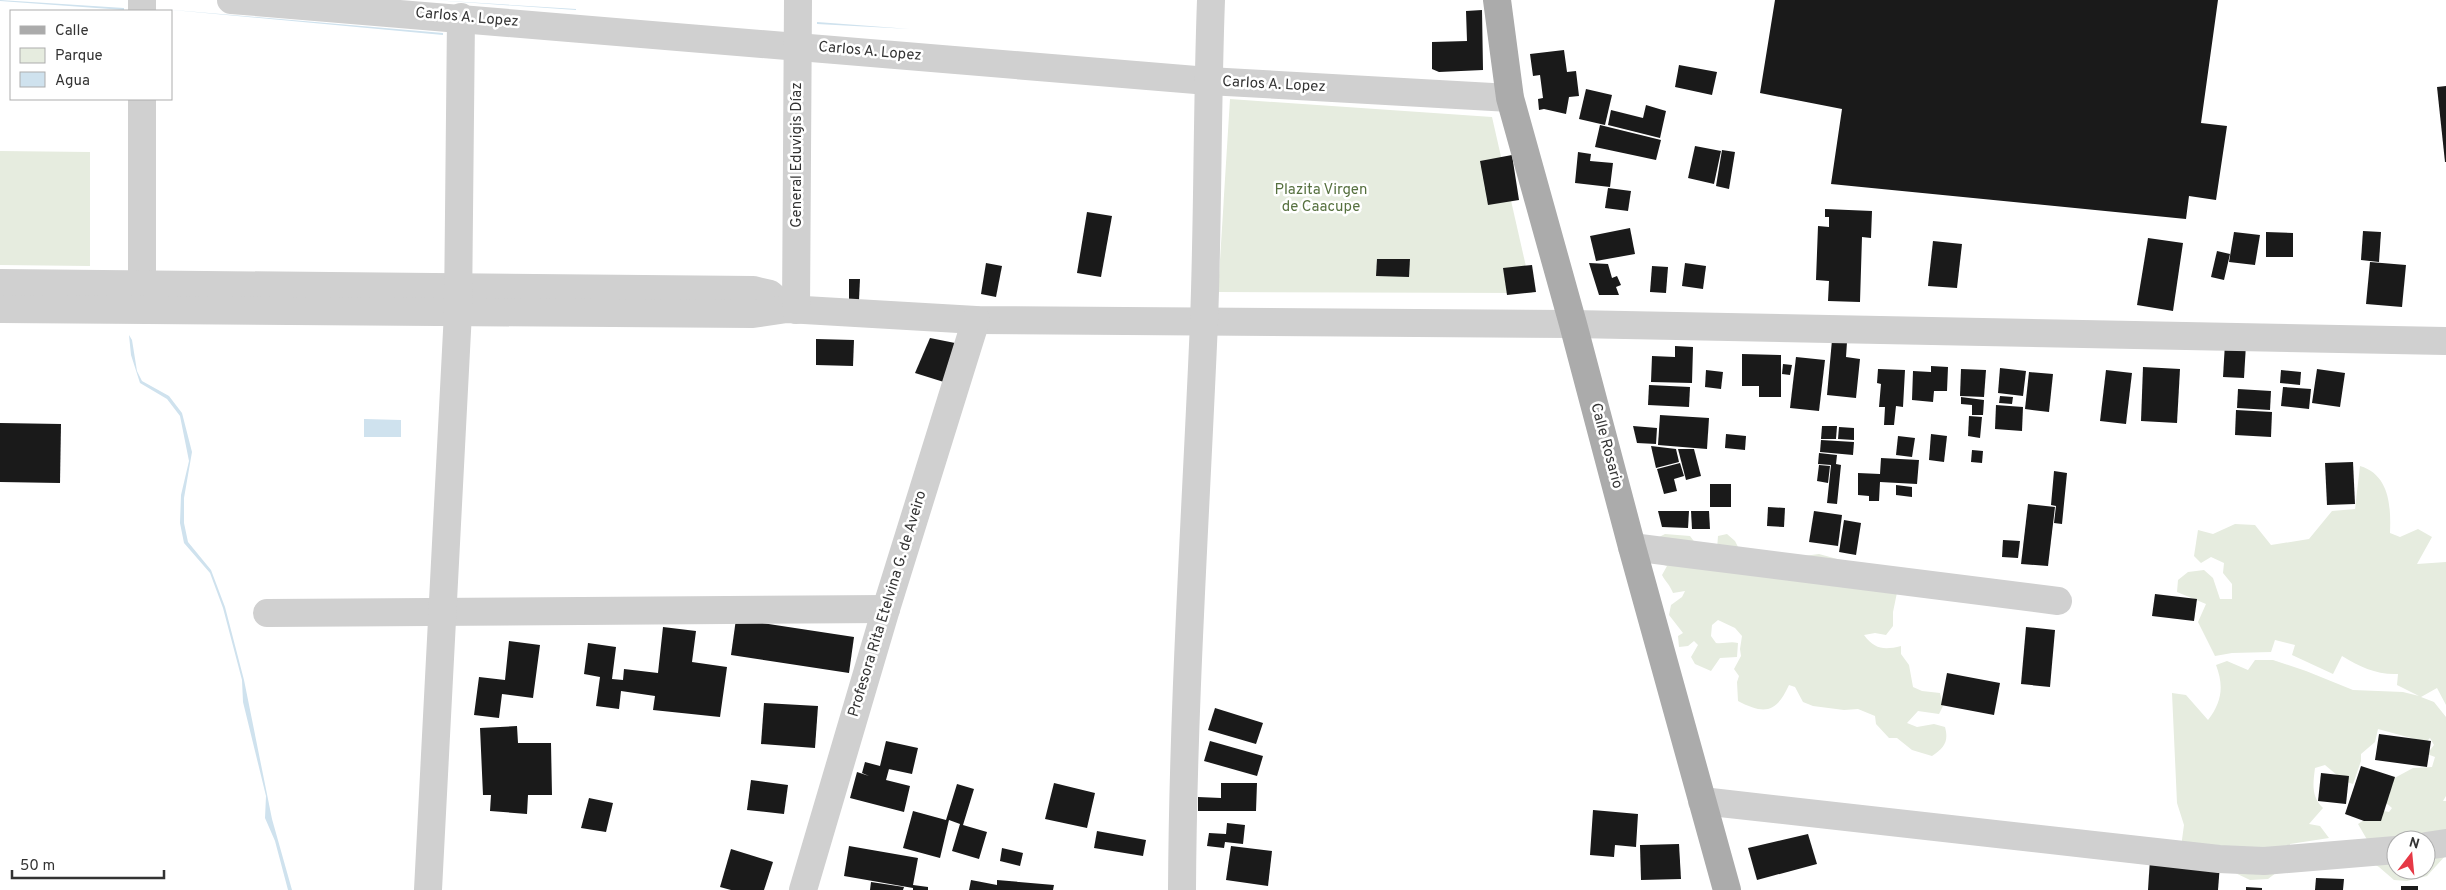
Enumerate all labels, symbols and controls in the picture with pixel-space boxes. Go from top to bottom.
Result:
street label: Carlos A. Lopez [415,4,519,32]
legend [10,10,172,100]
text: Calle [55,22,89,41]
street label: Carlos A. Lopez [818,38,922,66]
text: Parque [55,47,103,66]
text: Agua [55,72,90,91]
street label: Carlos A. Lopez [1222,73,1326,97]
street label: General Eduvigis Díaz [788,82,807,228]
park label: Plazita Virgen de Caacupe [1274,181,1368,217]
street label: Calle Rosario [1585,401,1627,491]
street label: Profesora Rita Etelvina G. de Aveiro [844,488,932,720]
north arrow [2386,830,2436,880]
text: N [2407,834,2421,854]
scale bar [12,848,165,880]
text: 50 m [20,857,55,876]

